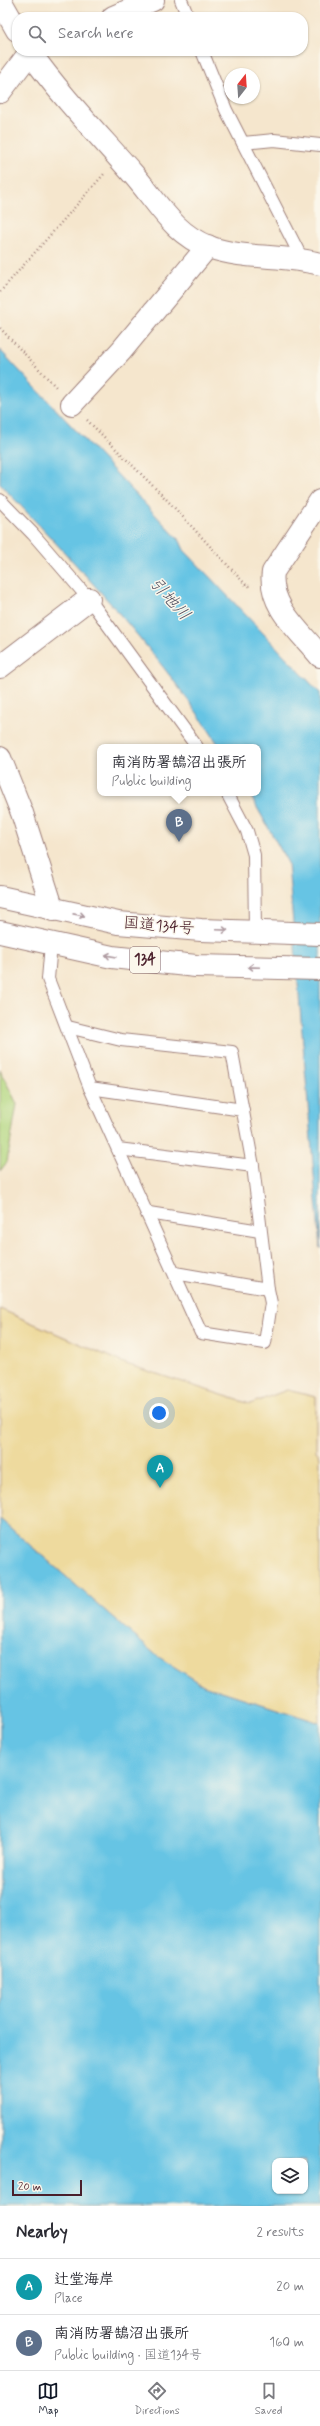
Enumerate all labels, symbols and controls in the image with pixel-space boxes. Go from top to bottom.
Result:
search box [12,12,308,56]
icon: search [26,23,48,45]
text: Search here [58,24,134,44]
north arrow [224,68,260,104]
water label: 引地川 [145,573,195,625]
popup [97,744,261,796]
text: 南消防署鵠沼出張所 [111,753,247,773]
text: Public building [111,773,192,790]
pin: B [166,809,192,842]
one-way arrow [72,911,85,919]
street label: 国道134号 [123,912,195,940]
one-way arrow [215,927,228,934]
road number: 134 [130,947,160,973]
one-way arrow [104,952,117,960]
one-way arrow [248,963,261,971]
your location [149,1403,169,1423]
pin: A [147,1455,173,1488]
map controls [272,2158,308,2194]
button: layers [272,2158,308,2194]
scale bar [12,2178,82,2197]
text: 20 m [18,2180,41,2194]
text: Nearby [16,2221,68,2243]
text: 2 results [257,2224,304,2241]
text: 辻堂海岸 [54,2270,114,2290]
text: A [25,2278,33,2295]
text: 20 m [276,2278,304,2295]
text: Place [54,2290,83,2307]
text: 南消防署鵠沼出張所 [54,2324,189,2344]
text: B [25,2334,33,2351]
text: 160 m [269,2334,304,2351]
text: Public building · 国道134号 [54,2347,202,2364]
tab: Map [37,2380,59,2418]
tab: Directions [134,2380,180,2418]
tab: Saved [255,2380,282,2418]

